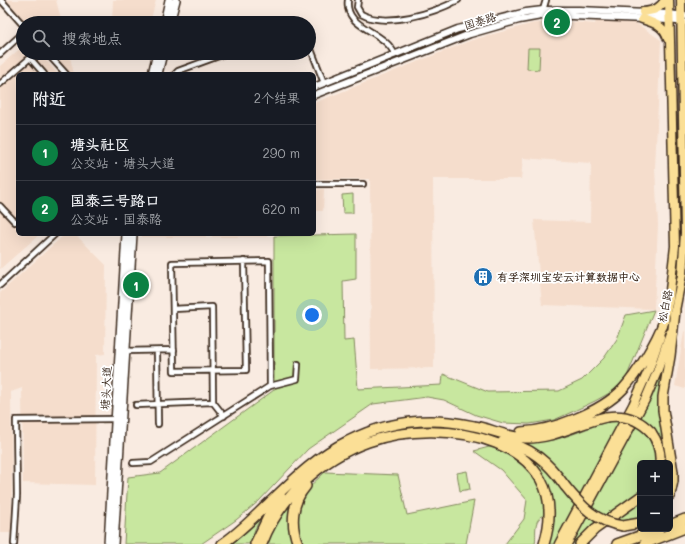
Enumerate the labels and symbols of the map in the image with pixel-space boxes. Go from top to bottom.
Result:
pin: 2 [544,7,570,37]
street label: 国泰路 [462,9,498,33]
building icon: 有孚深圳宝安云计算数据中心 [472,266,494,288]
place label: 有孚深圳宝安云计算数据中心 [497,269,640,284]
pin: 1 [123,270,149,300]
street label: 松白路 [654,288,675,324]
your location [302,305,322,325]
street label: 塘头大道 [97,366,114,410]

